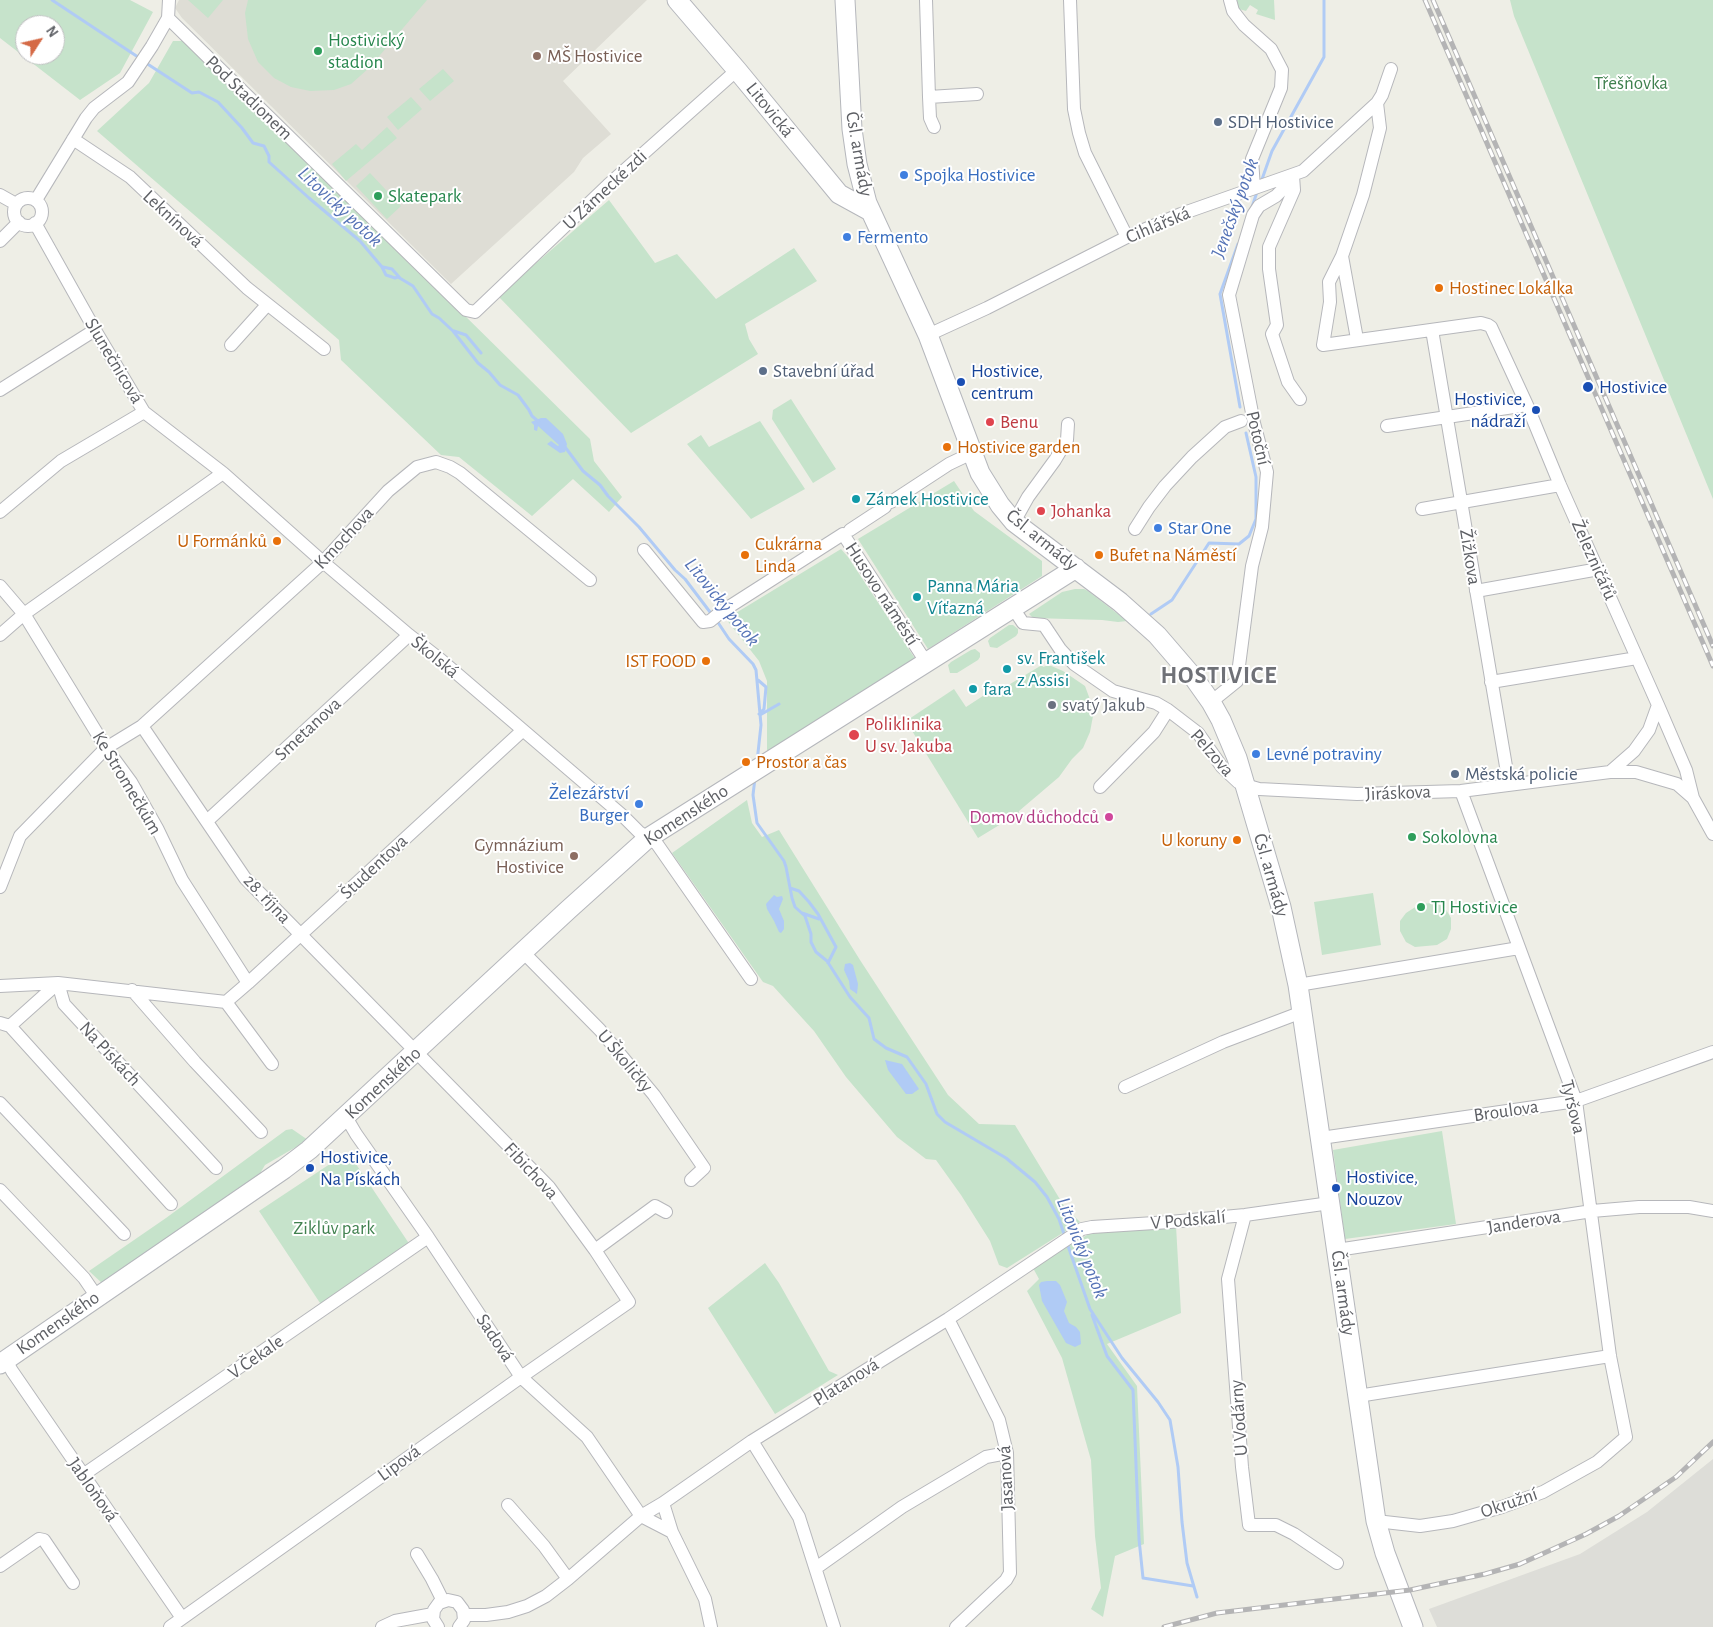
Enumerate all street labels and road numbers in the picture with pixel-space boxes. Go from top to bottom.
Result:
street label: Pod Stadionem [201,51,297,145]
street label: Litovická [741,78,799,142]
street label: Čsl. armády [840,110,878,198]
street label: U Zámecké zdi [558,145,652,235]
street label: Leknínová [138,185,208,253]
street label: Cihlářská [1122,201,1194,249]
street label: Slunečnicová [80,314,148,408]
street label: Potoční [1241,409,1275,467]
street label: Kmochova [309,502,379,574]
street label: Čsl. armády [1002,504,1082,576]
street label: Železničářů [1566,516,1622,604]
street label: Žižkova [1454,527,1486,587]
street label: Husovo náměstí [840,538,924,650]
street label: Školská [406,631,464,683]
street label: Smetanova [270,692,346,766]
street label: Pelzova [1185,725,1239,781]
street label: Ke Stromečkům [87,727,167,839]
street label: Komenského [639,779,733,851]
street label: Jiráskova [1365,780,1431,806]
street label: Študentova [335,830,413,904]
street label: Čsl. armády [1248,831,1294,919]
street label: 28. října [238,869,296,929]
street label: Na Pískách [74,1017,146,1091]
street label: U Školičky [592,1025,658,1097]
street label: Komenského [340,1042,426,1124]
street label: Tyršova [1555,1078,1591,1136]
street label: Broulova [1472,1095,1540,1127]
street label: Fibichova [499,1138,563,1204]
street label: V Podskalí [1149,1205,1227,1235]
street label: Janderova [1486,1205,1562,1239]
street label: Čsl. armády [1326,1249,1360,1337]
street label: Komenského [12,1286,104,1360]
street label: Sadová [471,1310,519,1366]
street label: V Čekale [224,1330,288,1384]
street label: Platanová [809,1353,883,1411]
street label: U Vodárny [1225,1379,1253,1457]
street label: Lipová [373,1440,425,1486]
street label: Jasanová [993,1445,1019,1511]
street label: Jabloňová [63,1453,123,1527]
street label: Okružní [1477,1483,1541,1523]

